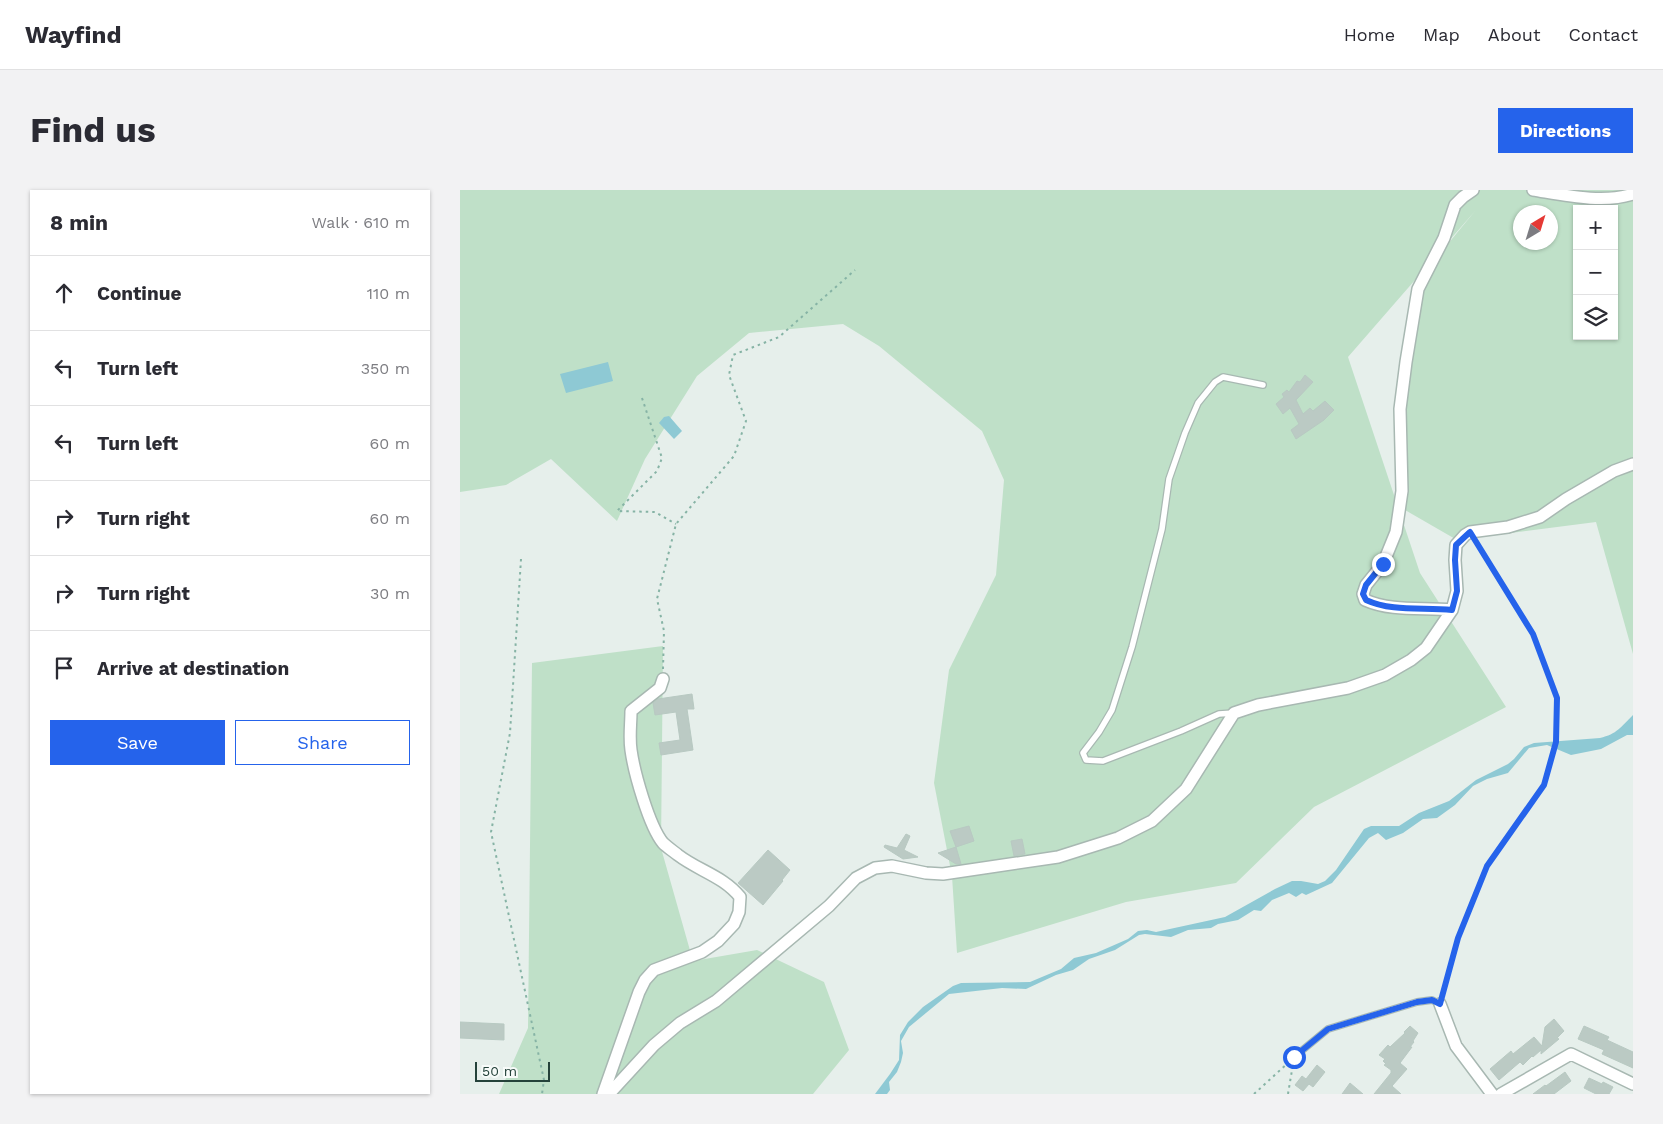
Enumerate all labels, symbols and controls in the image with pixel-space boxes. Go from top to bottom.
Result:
text: Wayfind [25,21,121,49]
text: Home [1344,24,1395,45]
text: Map [1423,24,1460,45]
text: About [1488,24,1540,45]
text: Contact [1568,24,1638,45]
button: Directions [1498,108,1633,153]
text: Find us [30,109,156,151]
north arrow [1513,205,1558,250]
map controls [1573,205,1618,340]
button: + [1573,205,1618,250]
text: 8 min [50,210,108,235]
text: Walk · 610 m [311,213,410,232]
button: − [1573,250,1618,295]
icon: ahead [50,279,78,307]
text: Continue [97,282,181,305]
text: 110 m [367,284,410,303]
button: layers [1573,295,1618,340]
icon: left [50,354,78,382]
text: Turn left [97,357,178,380]
text: 350 m [361,359,410,378]
icon: left [50,429,78,457]
text: Turn left [97,432,178,455]
text: 60 m [370,434,410,453]
icon: right [50,504,78,532]
text: Turn right [97,507,190,530]
text: 60 m [370,509,410,528]
route end [1372,553,1395,576]
icon: right [50,579,78,607]
text: Turn right [97,582,190,605]
text: 30 m [370,584,410,603]
icon: arrive [50,654,78,682]
text: Arrive at destination [97,657,289,680]
button: Save [50,720,225,765]
button: Share [235,720,410,765]
route start [1283,1046,1306,1069]
scale bar [475,1059,550,1082]
text: 50 m [482,1063,517,1079]

